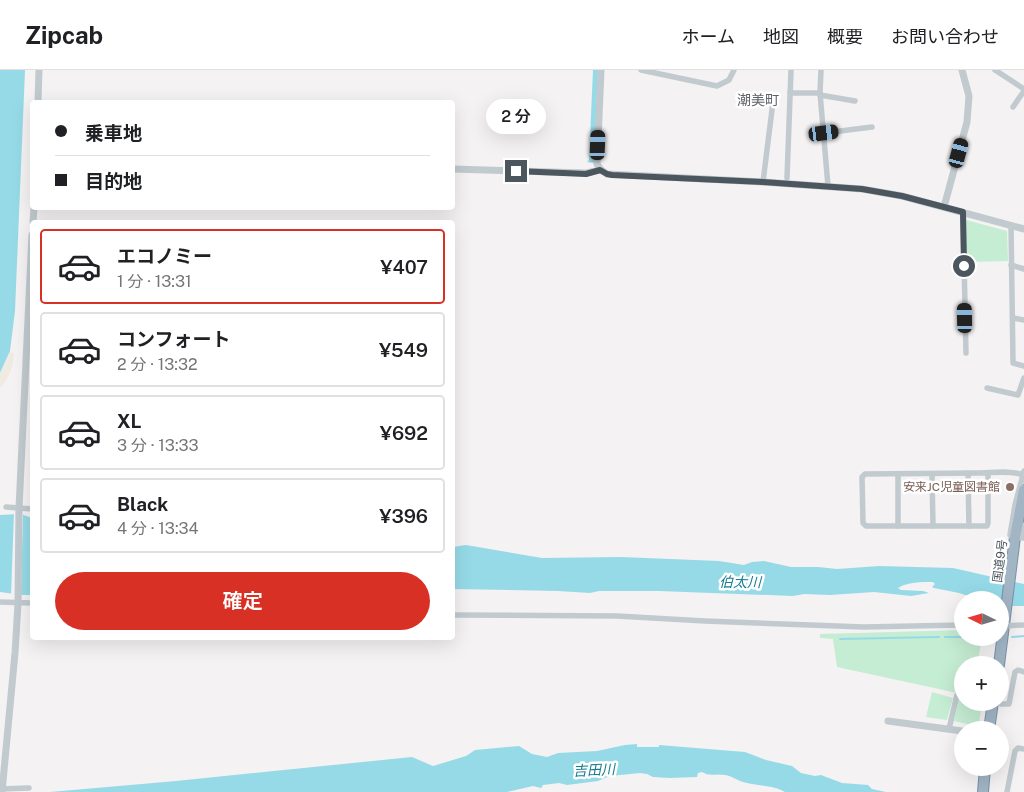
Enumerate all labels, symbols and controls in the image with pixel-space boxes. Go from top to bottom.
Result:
text: Zipcab [25,21,103,49]
text: ホーム [682,26,735,47]
text: 地図 [763,26,799,47]
text: 概要 [827,26,863,47]
text: お問い合わせ [891,26,999,47]
district label: 潮美町 [737,92,779,108]
callout: 2 分 [486,98,546,134]
text: 2 分 [501,107,531,126]
text: 乗車地 [85,122,142,144]
car [808,124,839,142]
car [589,130,606,160]
car [947,137,970,169]
route end [505,160,527,182]
text: 目的地 [85,170,142,192]
icon: car [57,244,102,289]
text: エコノミー [117,245,212,267]
route start [953,255,975,277]
text: ¥407 [380,256,428,278]
text: 1 分 · 13:31 [117,272,192,291]
car [957,303,972,333]
icon: car [57,327,102,372]
text: コンフォート [117,328,230,350]
text: ¥549 [379,339,428,361]
text: 2 分 · 13:32 [117,355,198,374]
icon: car [57,410,102,455]
text: XL [117,410,142,432]
text: ¥692 [380,422,428,444]
text: 3 分 · 13:33 [117,436,199,455]
place label: 安来JC児童図書館 [903,480,1000,494]
marker: 安来JC児童図書館 [1004,481,1016,493]
icon: car [57,493,102,538]
text: Black [117,493,168,515]
text: ¥396 [379,505,428,527]
text: 4 分 · 13:34 [117,519,199,538]
street label: 国道9号 [990,539,1010,583]
button: 確定 [55,572,430,630]
water label: 伯太川 [719,574,763,590]
north arrow [954,591,1009,646]
map controls [954,591,1009,776]
button: + [954,656,1009,711]
button: − [954,721,1009,776]
water label: 吉田川 [573,761,617,779]

